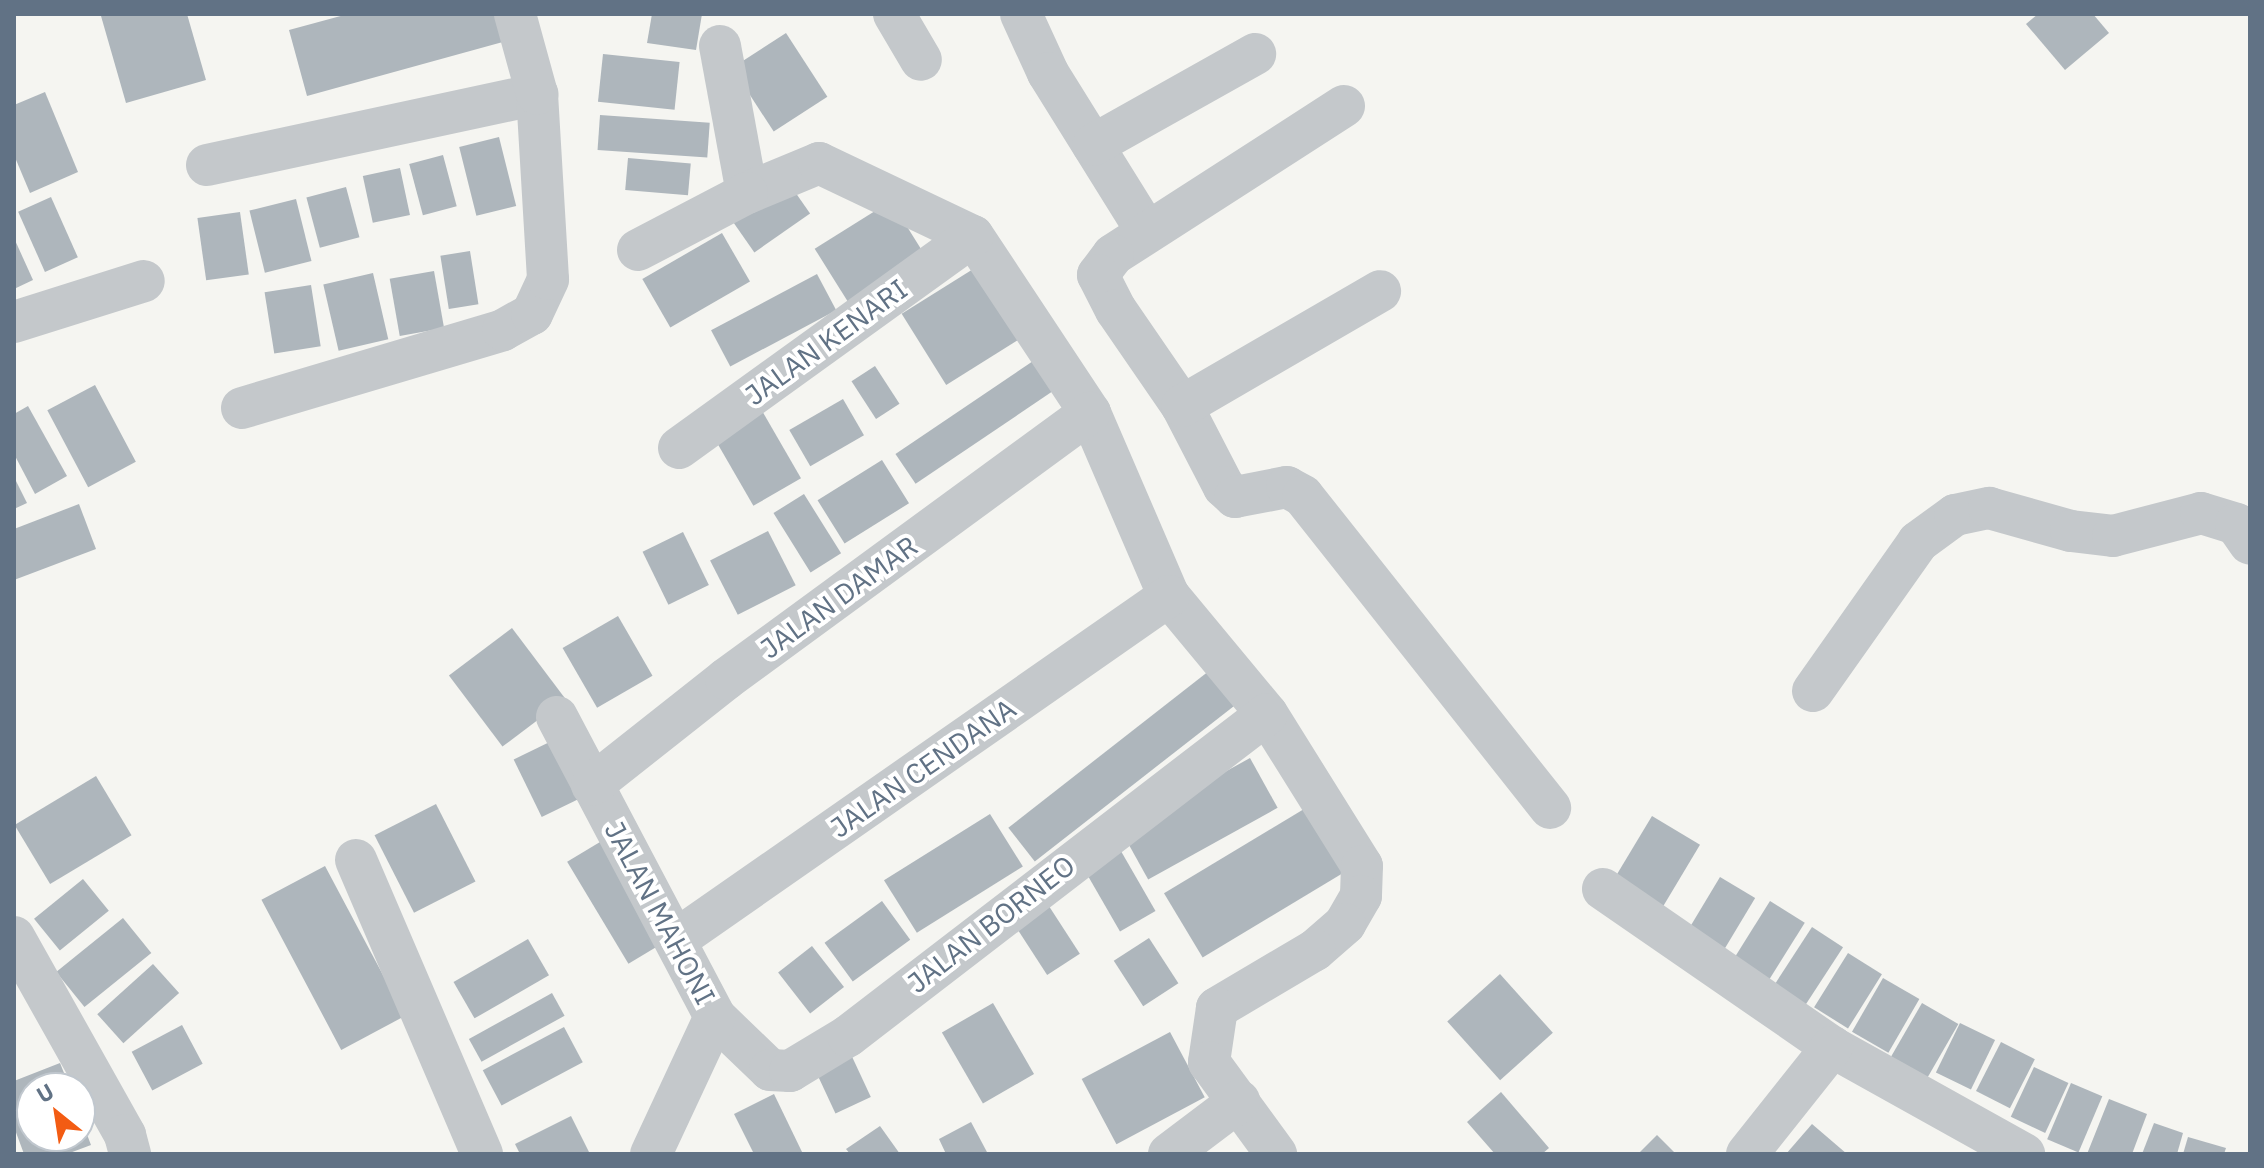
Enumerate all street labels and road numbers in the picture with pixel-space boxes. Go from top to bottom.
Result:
street label: JALAN KENARI [738,272,914,412]
street label: JALAN DAMAR [754,529,924,665]
street label: JALAN CENDANA [824,692,1022,844]
street label: JALAN MAHONI [598,816,722,1010]
street label: JALAN BORNEO [901,848,1081,1000]

